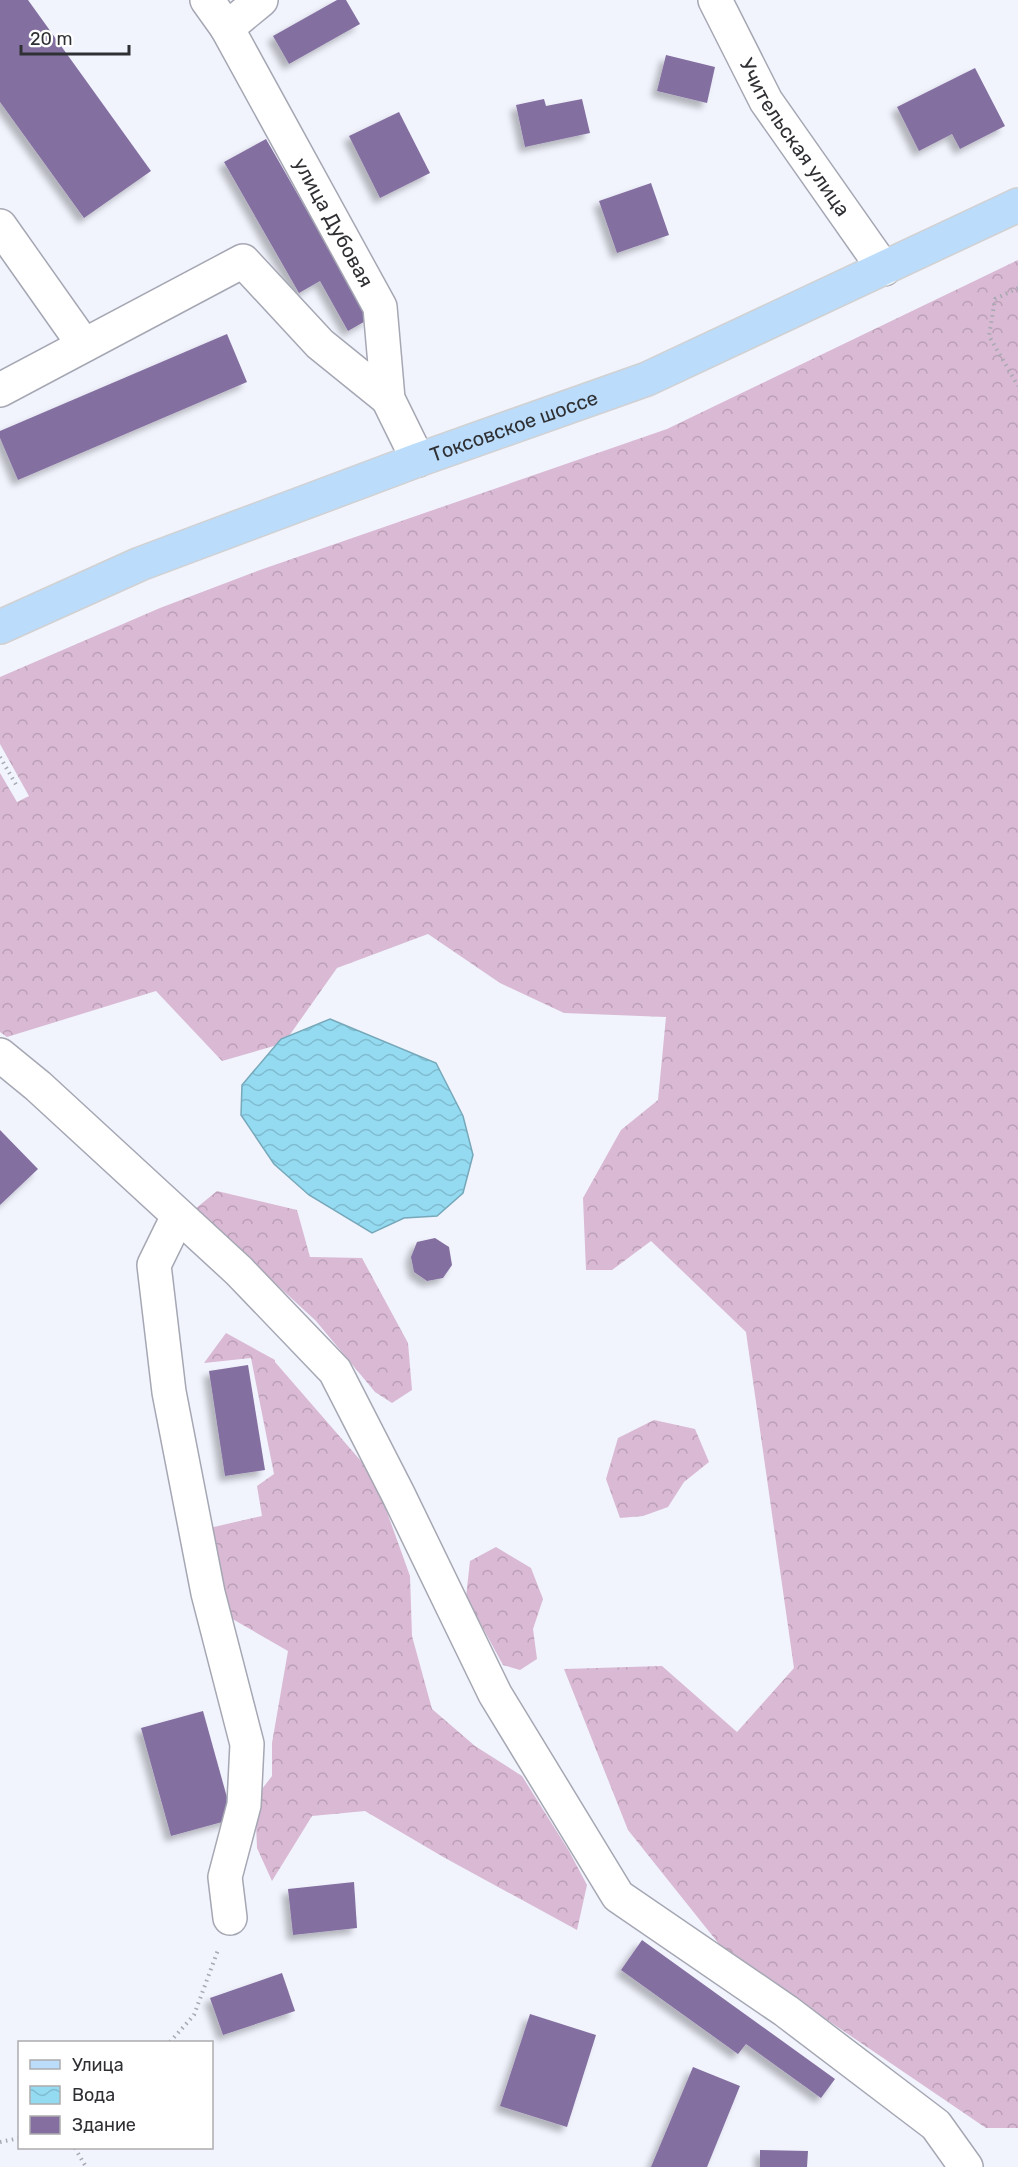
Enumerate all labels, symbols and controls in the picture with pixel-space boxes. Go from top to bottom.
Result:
scale bar [21,18,129,56]
text: 20 m [30,28,72,50]
street label: Учительская улица [734,54,855,221]
street label: улица Дубовая [288,153,379,291]
street label: Токсовское шоссе [427,385,601,467]
legend [18,2041,213,2149]
text: Улица [72,2054,124,2076]
text: Вода [72,2084,115,2106]
text: Здание [72,2114,136,2136]

